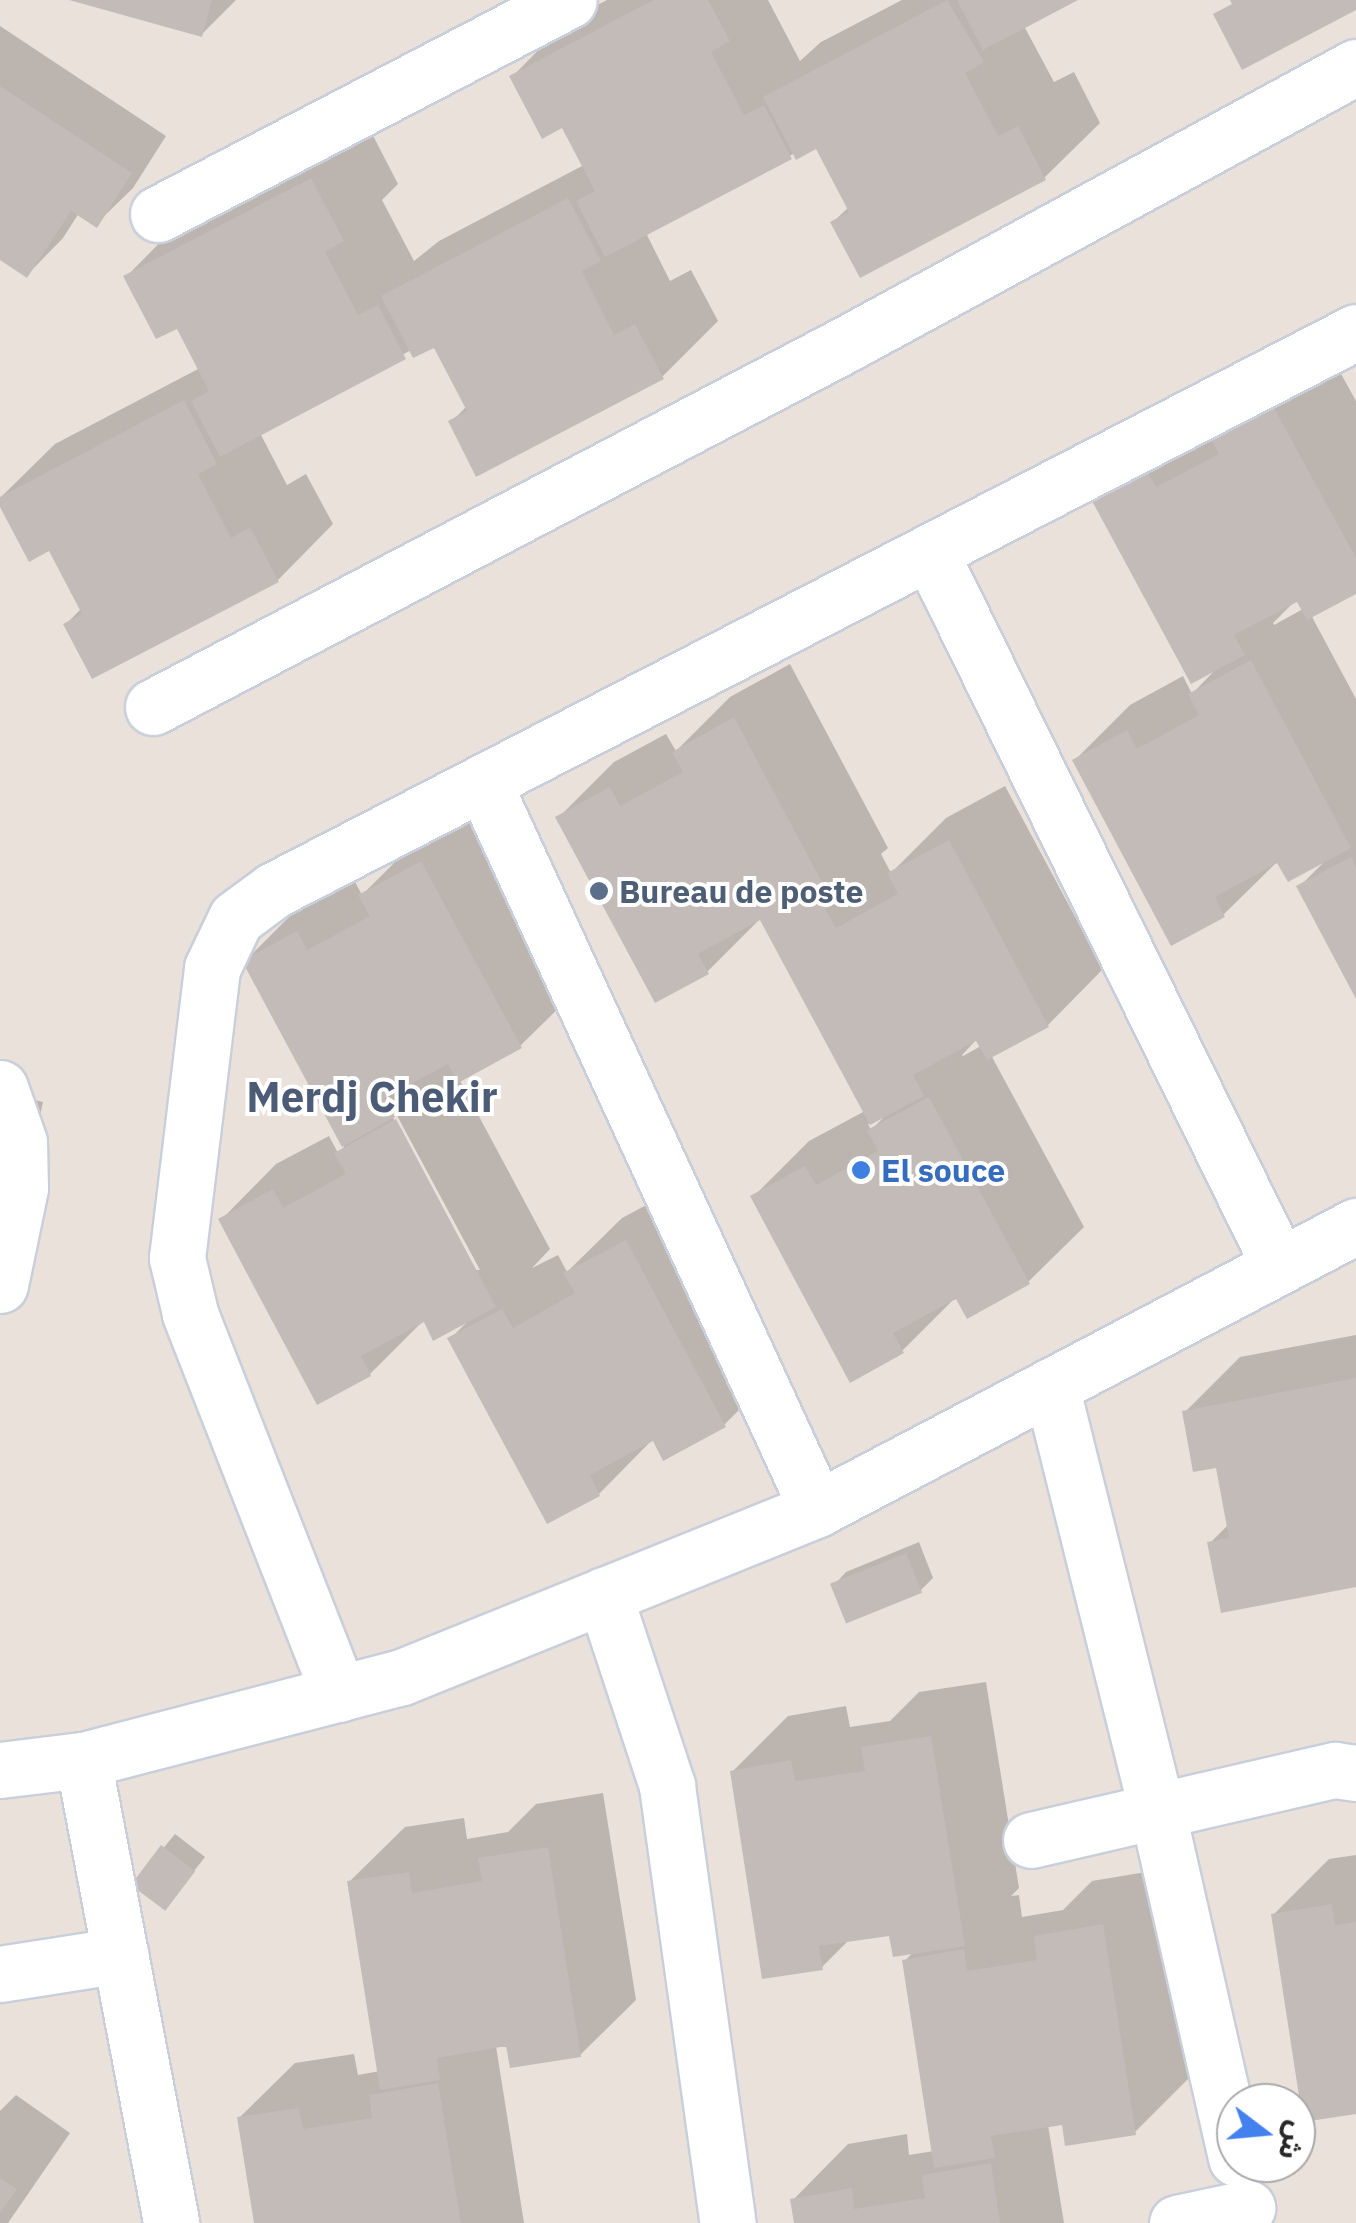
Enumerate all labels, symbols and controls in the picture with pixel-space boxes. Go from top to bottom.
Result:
place label: Bureau de poste [619,872,863,910]
marker: Bureau de poste [588,880,610,902]
district label: Merdj Chekir [246,1072,498,1122]
place label: El souce [881,1151,1005,1189]
marker: El souce [850,1159,872,1181]
north arrow [1216,2083,1316,2183]
text: ش [1270,2117,1316,2164]

